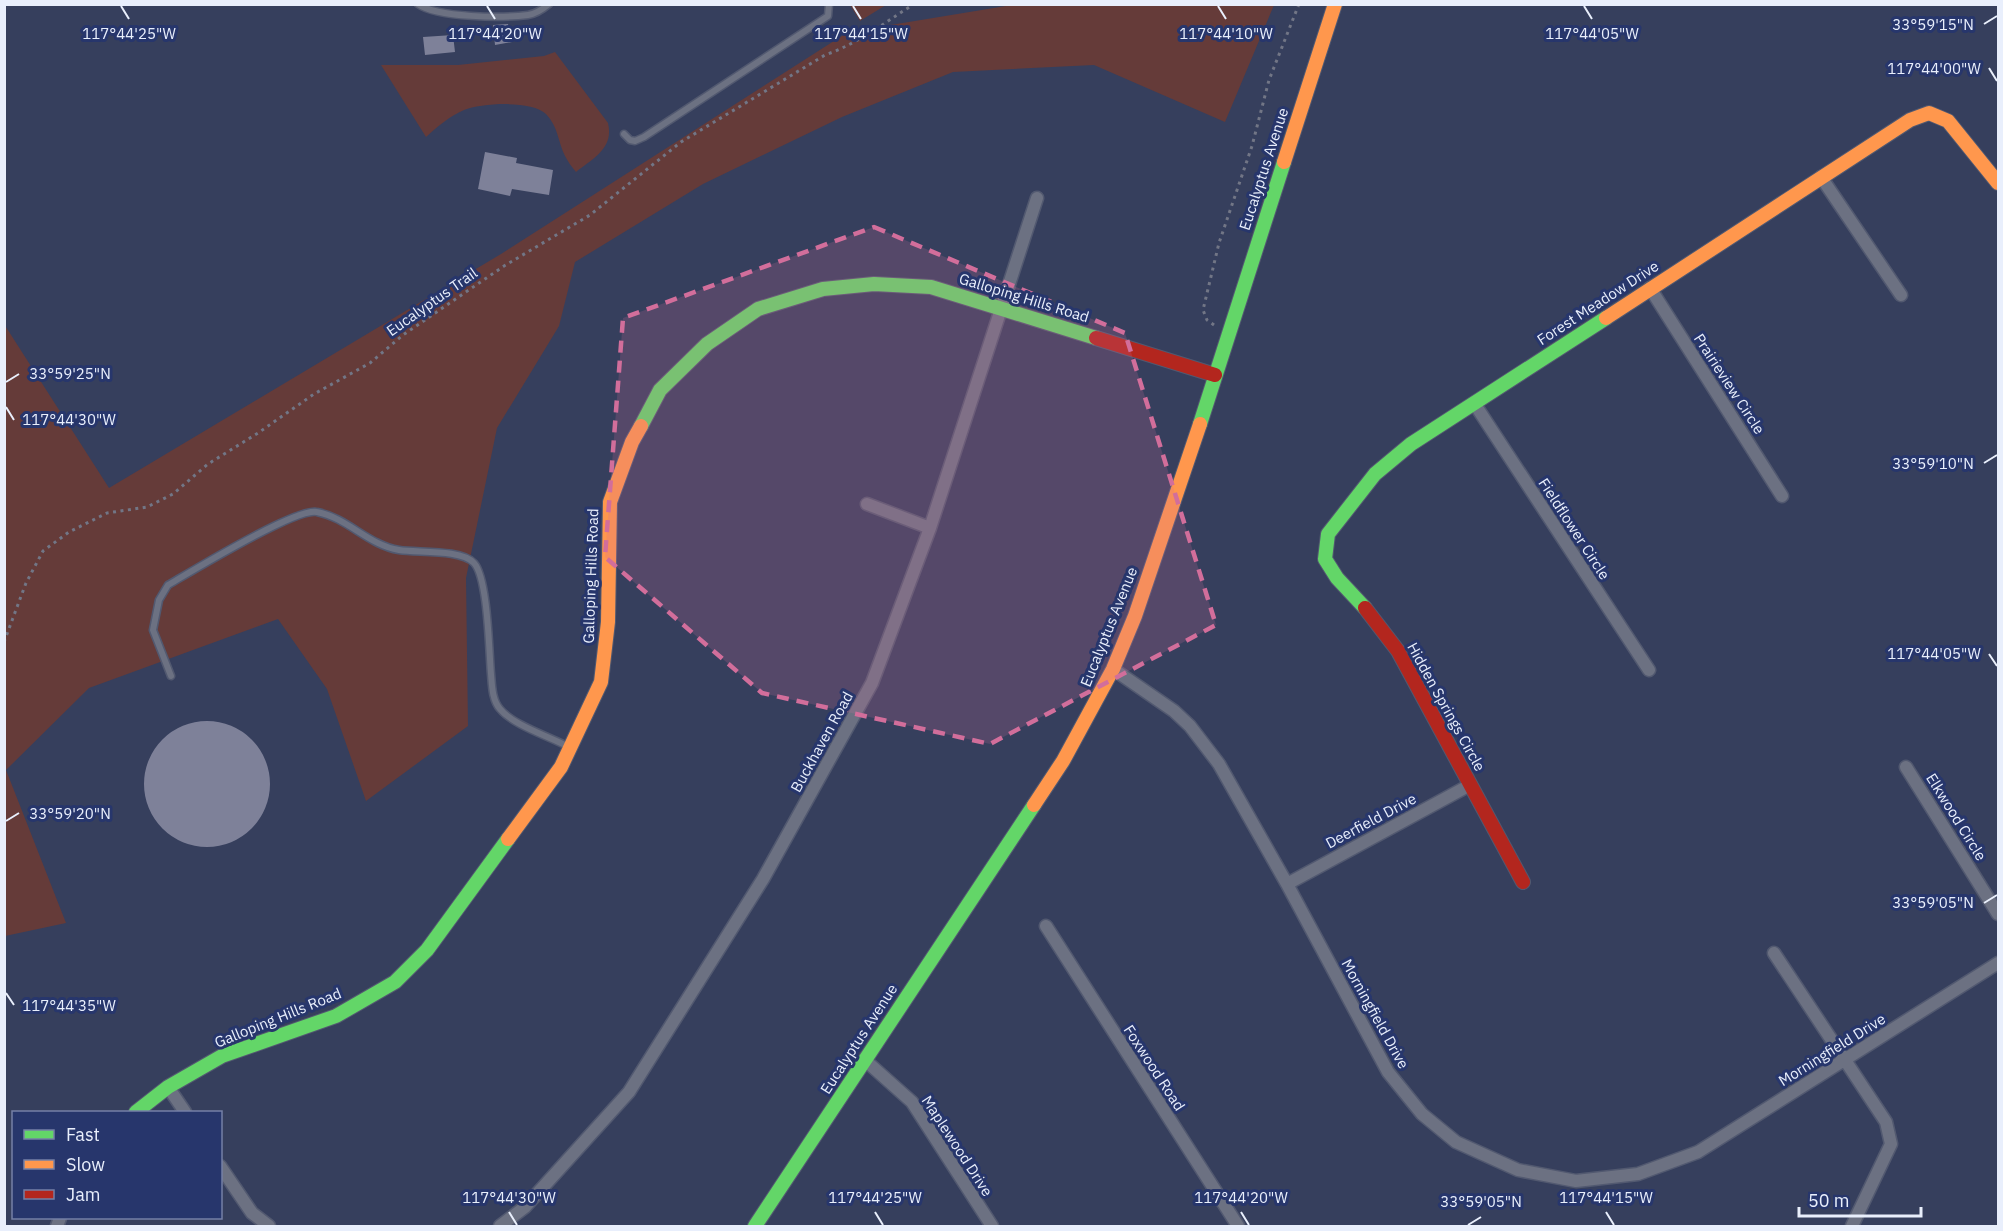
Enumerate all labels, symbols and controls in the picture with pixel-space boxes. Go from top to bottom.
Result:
text: 33°59'15"N [1892,15,1974,34]
text: 117°44'25"W [82,24,176,43]
text: 117°44'20"W [448,24,542,43]
text: 117°44'15"W [814,24,908,43]
text: 117°44'10"W [1179,24,1273,43]
text: 117°44'05"W [1545,24,1639,43]
text: 117°44'00"W [1887,59,1981,78]
street label: Eucalyptus Avenue [1235,105,1292,232]
street label: Forest Meadow Drive [1533,256,1662,349]
street label: Eucalyptus Trail [383,263,481,340]
street label: Galloping Hills Road [957,269,1092,326]
street label: Prairieview Circle [1690,330,1769,438]
text: 33°59'25"N [29,364,111,383]
text: 117°44'30"W [22,410,116,429]
text: 33°59'10"N [1892,454,1974,473]
street label: Fieldflower Circle [1534,474,1614,583]
street label: Galloping Hills Road [579,508,602,644]
street label: Eucalyptus Avenue [1076,564,1141,690]
street label: Hidden Springs Circle [1403,639,1490,774]
text: 117°44'05"W [1887,644,1981,663]
street label: Buckhaven Road [786,688,857,795]
street label: Elkwood Circle [1922,769,1991,864]
street label: Deerfield Drive [1322,789,1419,852]
text: 33°59'20"N [29,804,111,823]
text: 33°59'05"N [1892,893,1974,912]
street label: Morningfield Drive [1337,956,1413,1072]
street label: Eucalyptus Avenue [816,980,901,1097]
street label: Galloping Hills Road [212,983,344,1052]
text: 117°44'35"W [22,996,116,1015]
street label: Morningfield Drive [1775,1009,1889,1090]
street label: Foxwood Road [1120,1021,1189,1114]
street label: Maplewood Drive [918,1092,997,1200]
legend [12,1111,222,1219]
text: Fast [66,1123,100,1146]
text: Slow [66,1153,105,1176]
scale bar [1799,1180,1920,1218]
text: Jam [66,1183,101,1206]
text: 117°44'30"W [462,1188,556,1207]
text: 117°44'25"W [828,1188,922,1207]
text: 117°44'20"W [1194,1188,1288,1207]
text: 117°44'15"W [1559,1188,1653,1207]
text: 50 m [1808,1189,1850,1212]
text: 33°59'05"N [1440,1192,1522,1211]

